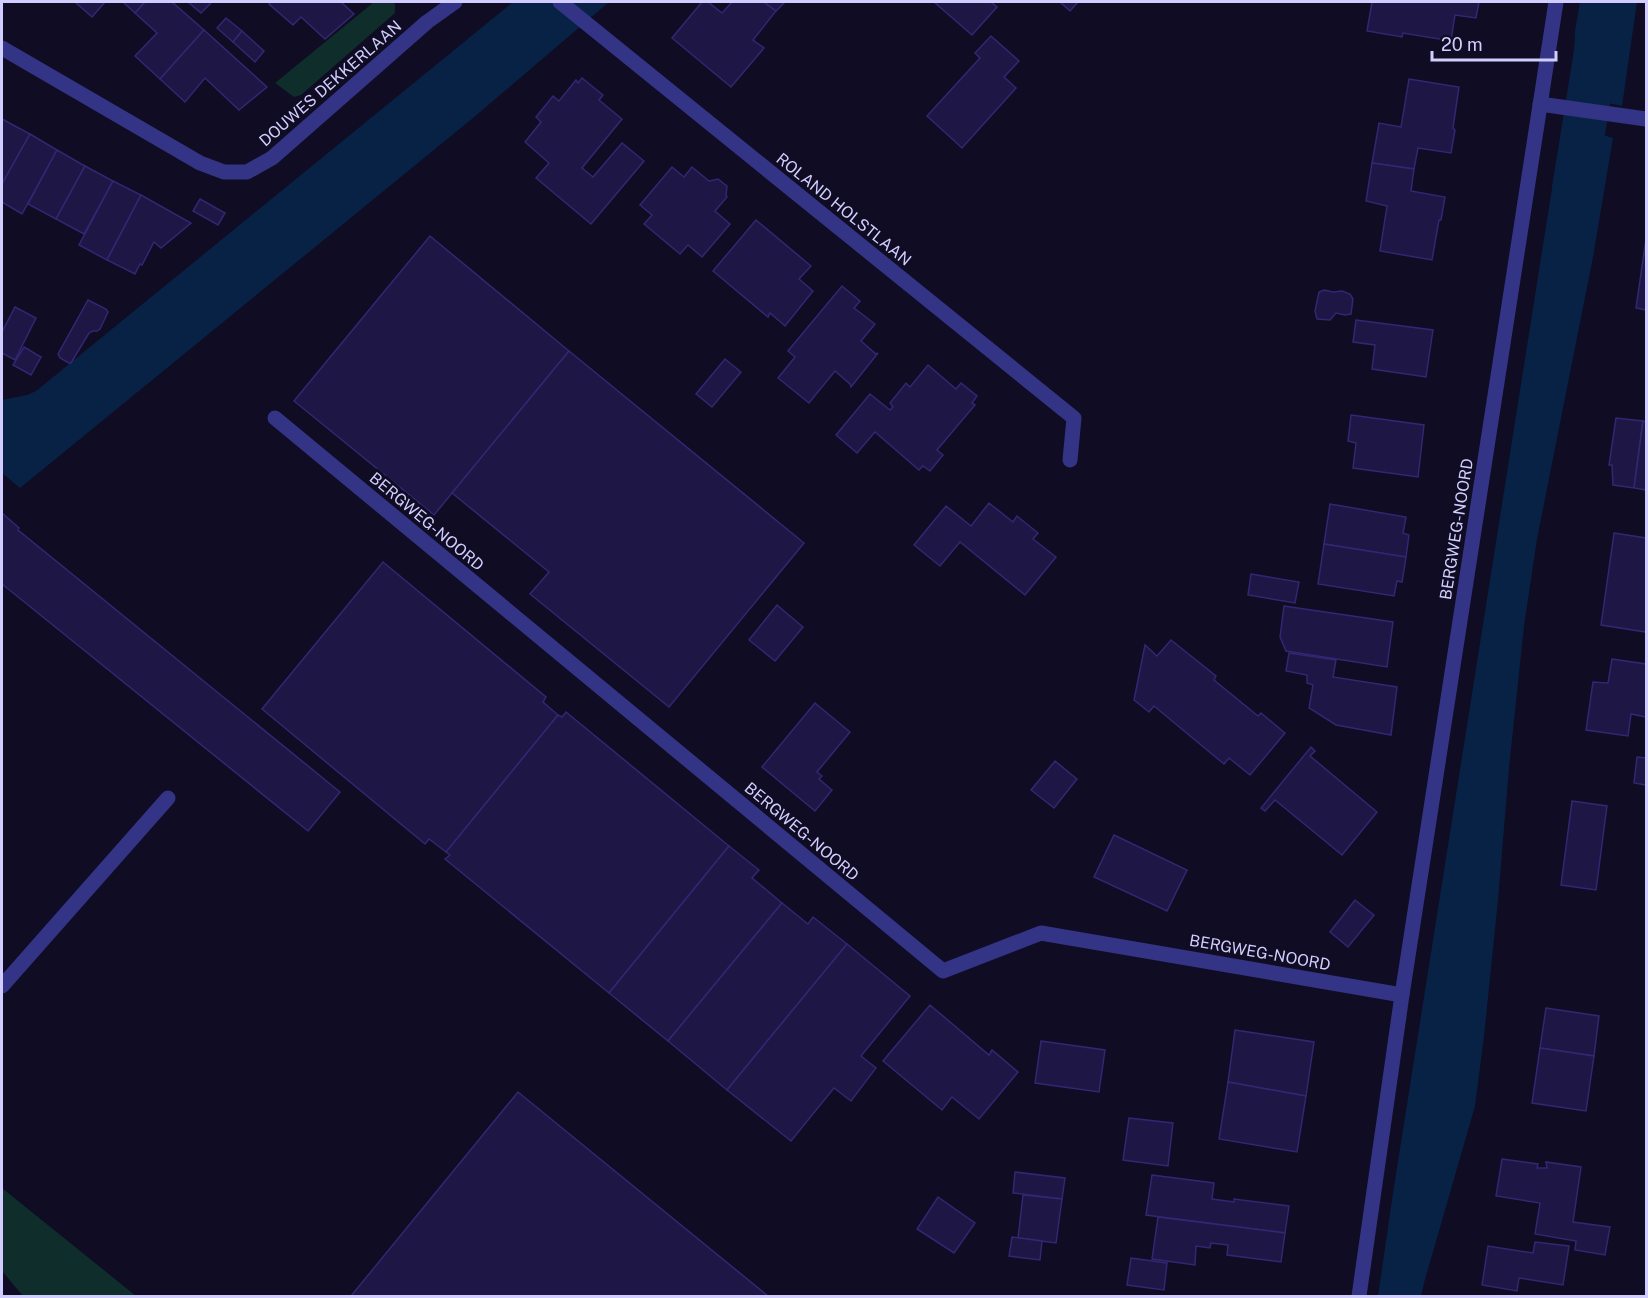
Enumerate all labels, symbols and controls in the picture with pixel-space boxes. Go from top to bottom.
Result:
street label: DOUWES DEKKERLAAN [255,17,405,150]
scale bar [1432,24,1556,62]
text: 20 m [1441,34,1483,55]
street label: ROLAND HOLSTLAAN [772,149,915,270]
street label: BERGWEG-NOORD [1436,457,1477,601]
street label: BERGWEG-NOORD [366,468,488,575]
street label: BERGWEG-NOORD [741,778,863,885]
street label: BERGWEG-NOORD [1188,931,1332,974]

